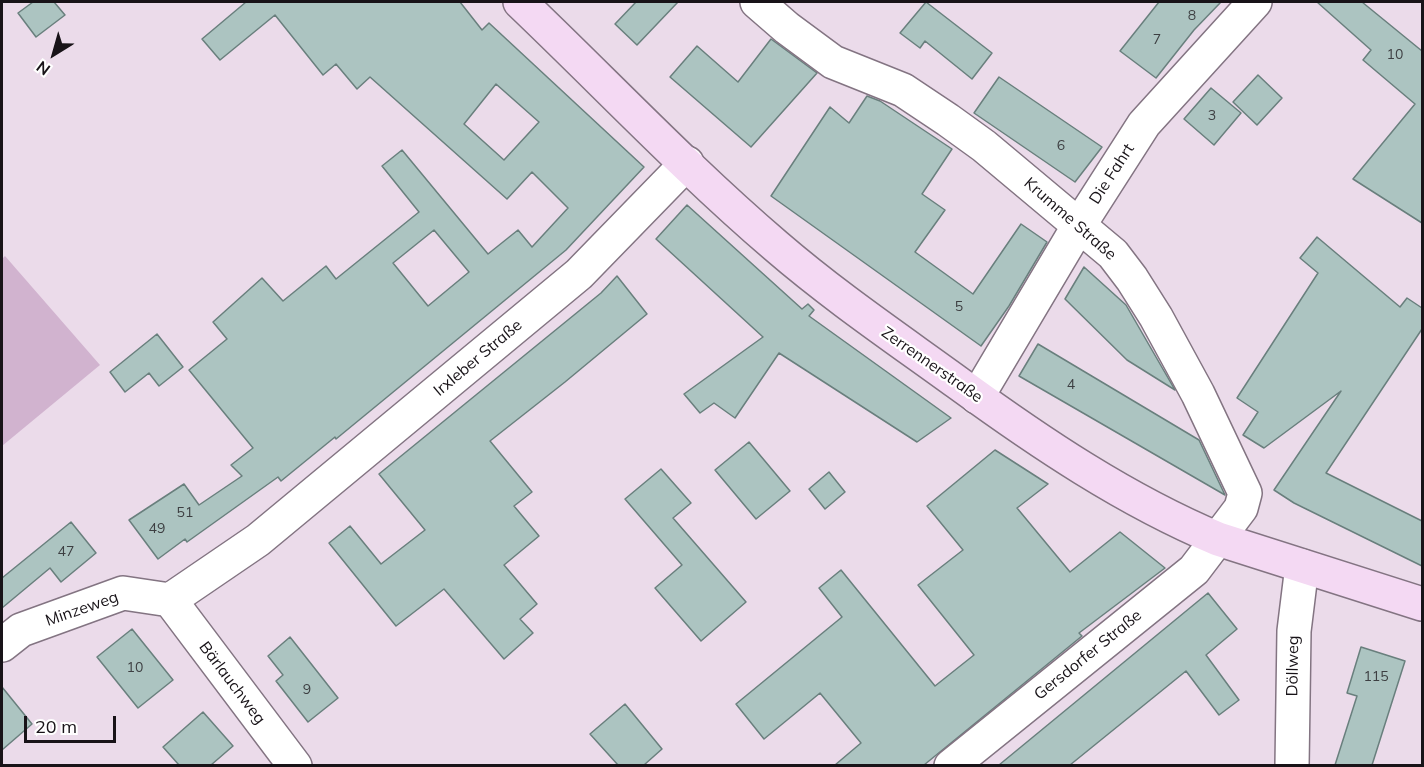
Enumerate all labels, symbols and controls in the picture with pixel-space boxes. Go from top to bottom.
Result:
house number: 8 [1188,8,1196,24]
north arrow [24,24,84,84]
house number: 7 [1153,32,1161,48]
house number: 10 [1387,47,1403,63]
text: N [32,57,54,80]
house number: 3 [1208,108,1216,124]
house number: 6 [1057,138,1065,154]
street label: Die Fahrt [1085,140,1139,208]
street label: Krumme Straße [1020,174,1120,264]
house number: 5 [955,299,963,315]
street label: Irxleber Straße [430,316,526,400]
street label: Zerrennerstraße [878,323,986,407]
house number: 4 [1067,377,1075,393]
house number: 51 [177,505,193,521]
house number: 49 [149,521,165,537]
house number: 47 [58,544,74,560]
street label: Minzeweg [43,588,121,630]
street label: Gersdorfer Straße [1030,606,1146,704]
street label: Döllweg [1283,635,1303,697]
street label: Bärlauchweg [195,638,269,728]
house number: 10 [127,660,143,676]
house number: 115 [1363,669,1389,685]
house number: 9 [303,682,311,698]
scale bar [27,704,118,742]
text: 20 m [35,715,77,738]

